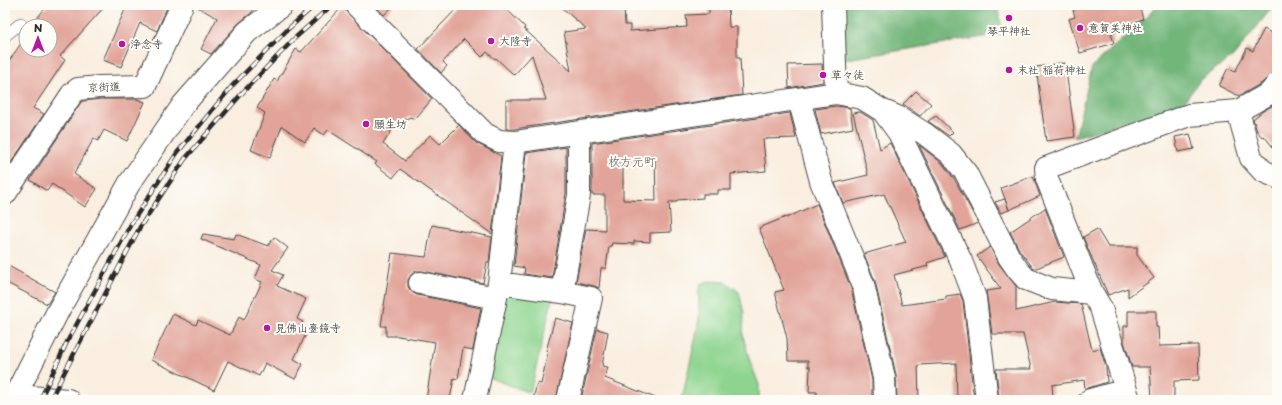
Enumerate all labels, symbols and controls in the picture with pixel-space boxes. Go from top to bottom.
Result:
marker: 琴平神社 [1004,13,1014,23]
north arrow [18,18,58,58]
text: N [34,19,43,36]
place label: 意賀美神社 [1088,19,1143,36]
place label: 琴平神社 [987,22,1031,39]
marker: 意賀美神社 [1075,23,1085,33]
place label: 大隆寺 [499,32,532,49]
place label: 浄念寺 [130,35,163,52]
marker: 大隆寺 [486,36,496,46]
marker: 浄念寺 [117,39,127,49]
place label: 末社 稲荷神社 [1017,61,1087,78]
marker: 末社 稲荷神社 [1004,65,1014,75]
place label: 草々徒 [831,66,864,83]
marker: 草々徒 [818,70,828,80]
street label: 京街道 [87,77,121,96]
place label: 願生坊 [374,115,407,132]
marker: 願生坊 [361,119,371,129]
district label: 枚方元町 [608,152,656,170]
place label: 見佛山臺鏡寺 [275,319,341,336]
marker: 見佛山臺鏡寺 [262,323,272,333]

